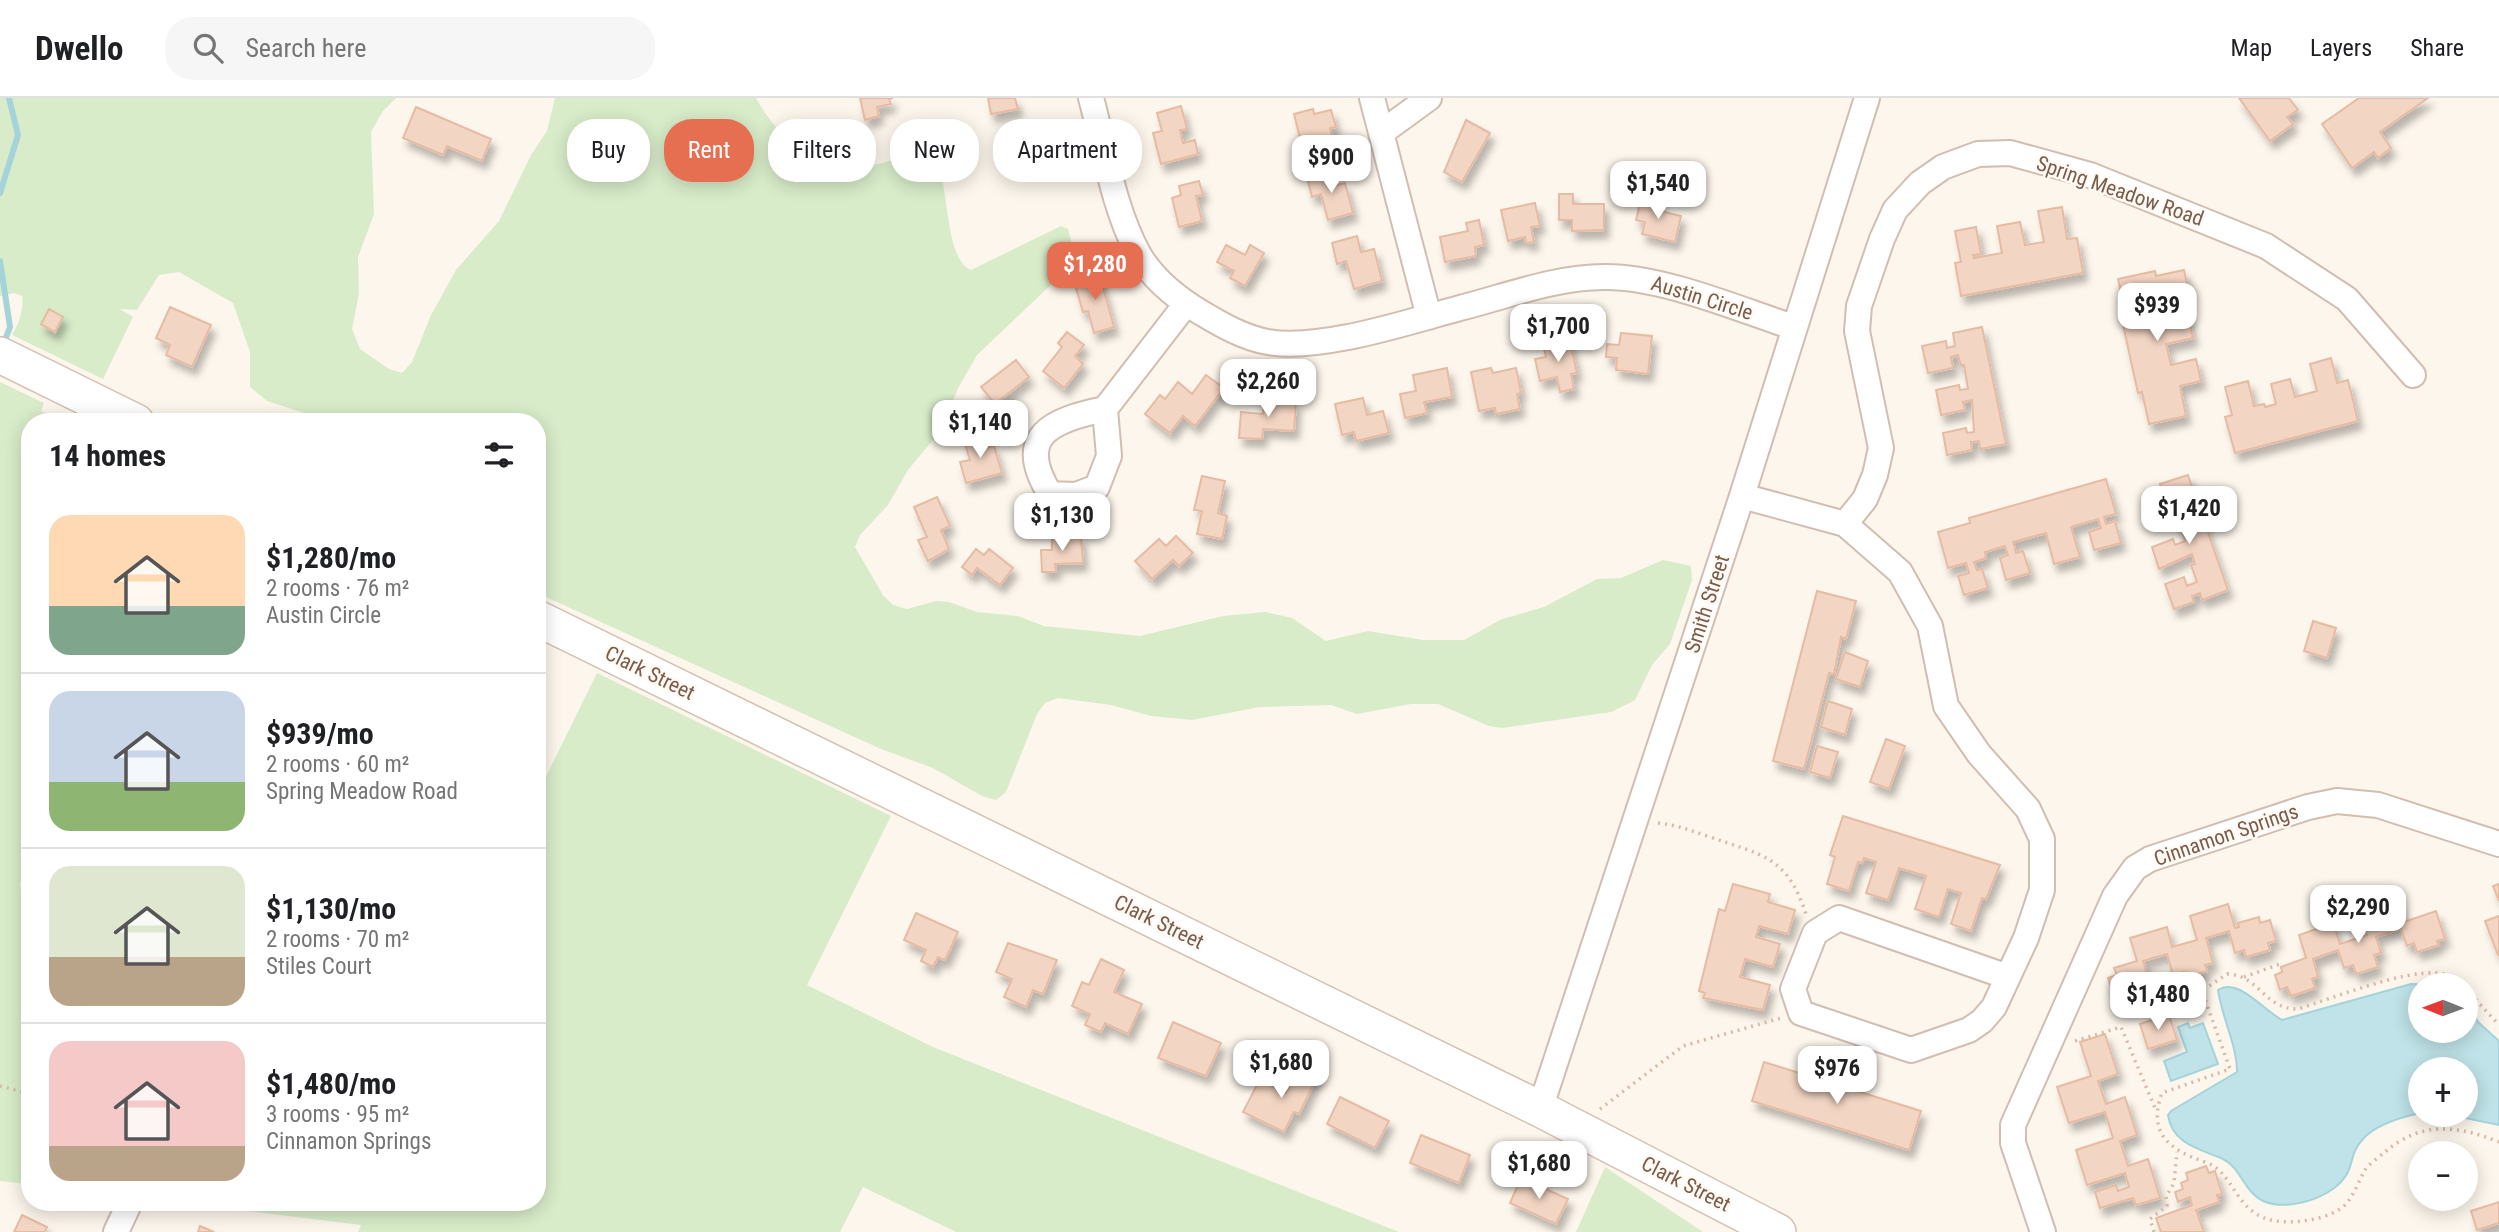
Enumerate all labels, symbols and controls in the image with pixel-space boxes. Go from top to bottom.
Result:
search box [165,17,655,80]
text: Dwello [35,29,123,68]
icon: search [189,29,227,67]
text: Search here [245,33,366,63]
text: Map [2231,34,2272,62]
text: Layers [2310,34,2372,62]
text: Share [2410,34,2464,62]
chip: Buy [567,119,650,182]
chip: Rent [664,119,754,182]
chip: Filters [768,119,876,182]
chip: New [890,119,979,182]
chip: Apartment [993,119,1142,182]
pin: $900 [1290,136,1372,195]
text: $900 [1308,144,1354,171]
street label: Spring Meadow Road [2033,151,2207,231]
pin: $1,540 [1601,162,1715,221]
text: $1,540 [1626,170,1690,197]
pin: $1,280 [1038,242,1152,302]
text: $1,280 [1063,251,1127,278]
street label: Austin Circle [1648,271,1756,325]
pin: $939 [2116,284,2198,343]
text: $939 [2134,292,2180,319]
pin: $1,700 [1501,304,1615,364]
text: $1,700 [1526,313,1590,340]
pin: $2,260 [1211,360,1325,419]
text: $2,260 [1236,368,1300,395]
pin: $1,140 [923,400,1037,460]
text: $1,140 [948,409,1012,436]
icon: filters [480,436,518,474]
text: 14 homes [49,438,166,473]
pin: $1,420 [2132,486,2246,546]
pin: $1,130 [1005,494,1119,553]
text: $1,420 [2157,495,2221,522]
text: $1,130 [1030,502,1094,529]
text: $1,280/mo [266,540,396,575]
icon: home [105,543,189,627]
street label: Smith Street [1680,552,1734,656]
text: 2 rooms · 76 m² [266,575,409,602]
text: Austin Circle [266,602,381,629]
street label: Clark Street [601,641,699,705]
text: $939/mo [266,716,374,751]
icon: home [105,719,189,803]
text: 2 rooms · 60 m² [266,751,409,778]
text: Spring Meadow Road [266,778,458,805]
street label: Cinnamon Springs [2151,799,2301,871]
pin: $2,290 [2301,886,2415,945]
street label: Clark Street [1110,890,1208,954]
text: $1,130/mo [266,891,396,926]
icon: home [105,894,189,978]
text: $2,290 [2326,894,2390,921]
text: 2 rooms · 70 m² [266,926,409,953]
text: Stiles Court [266,953,372,980]
pin: $1,480 [2101,972,2215,1032]
north arrow [2408,973,2478,1043]
map controls [2408,973,2478,1211]
text: $1,480 [2126,981,2190,1008]
pin: $1,680 [1224,1040,1338,1100]
pin: $976 [1796,1046,1878,1106]
text: $1,680 [1249,1049,1313,1076]
text: $976 [1814,1055,1860,1082]
button: + [2408,1057,2478,1127]
text: $1,480/mo [266,1066,396,1101]
icon: home [105,1069,189,1153]
text: 3 rooms · 95 m² [266,1101,409,1128]
text: Cinnamon Springs [266,1128,431,1155]
button: − [2408,1141,2478,1211]
pin: $1,680 [1482,1142,1596,1201]
text: $1,680 [1507,1150,1571,1177]
street label: Clark Street [1637,1151,1735,1217]

